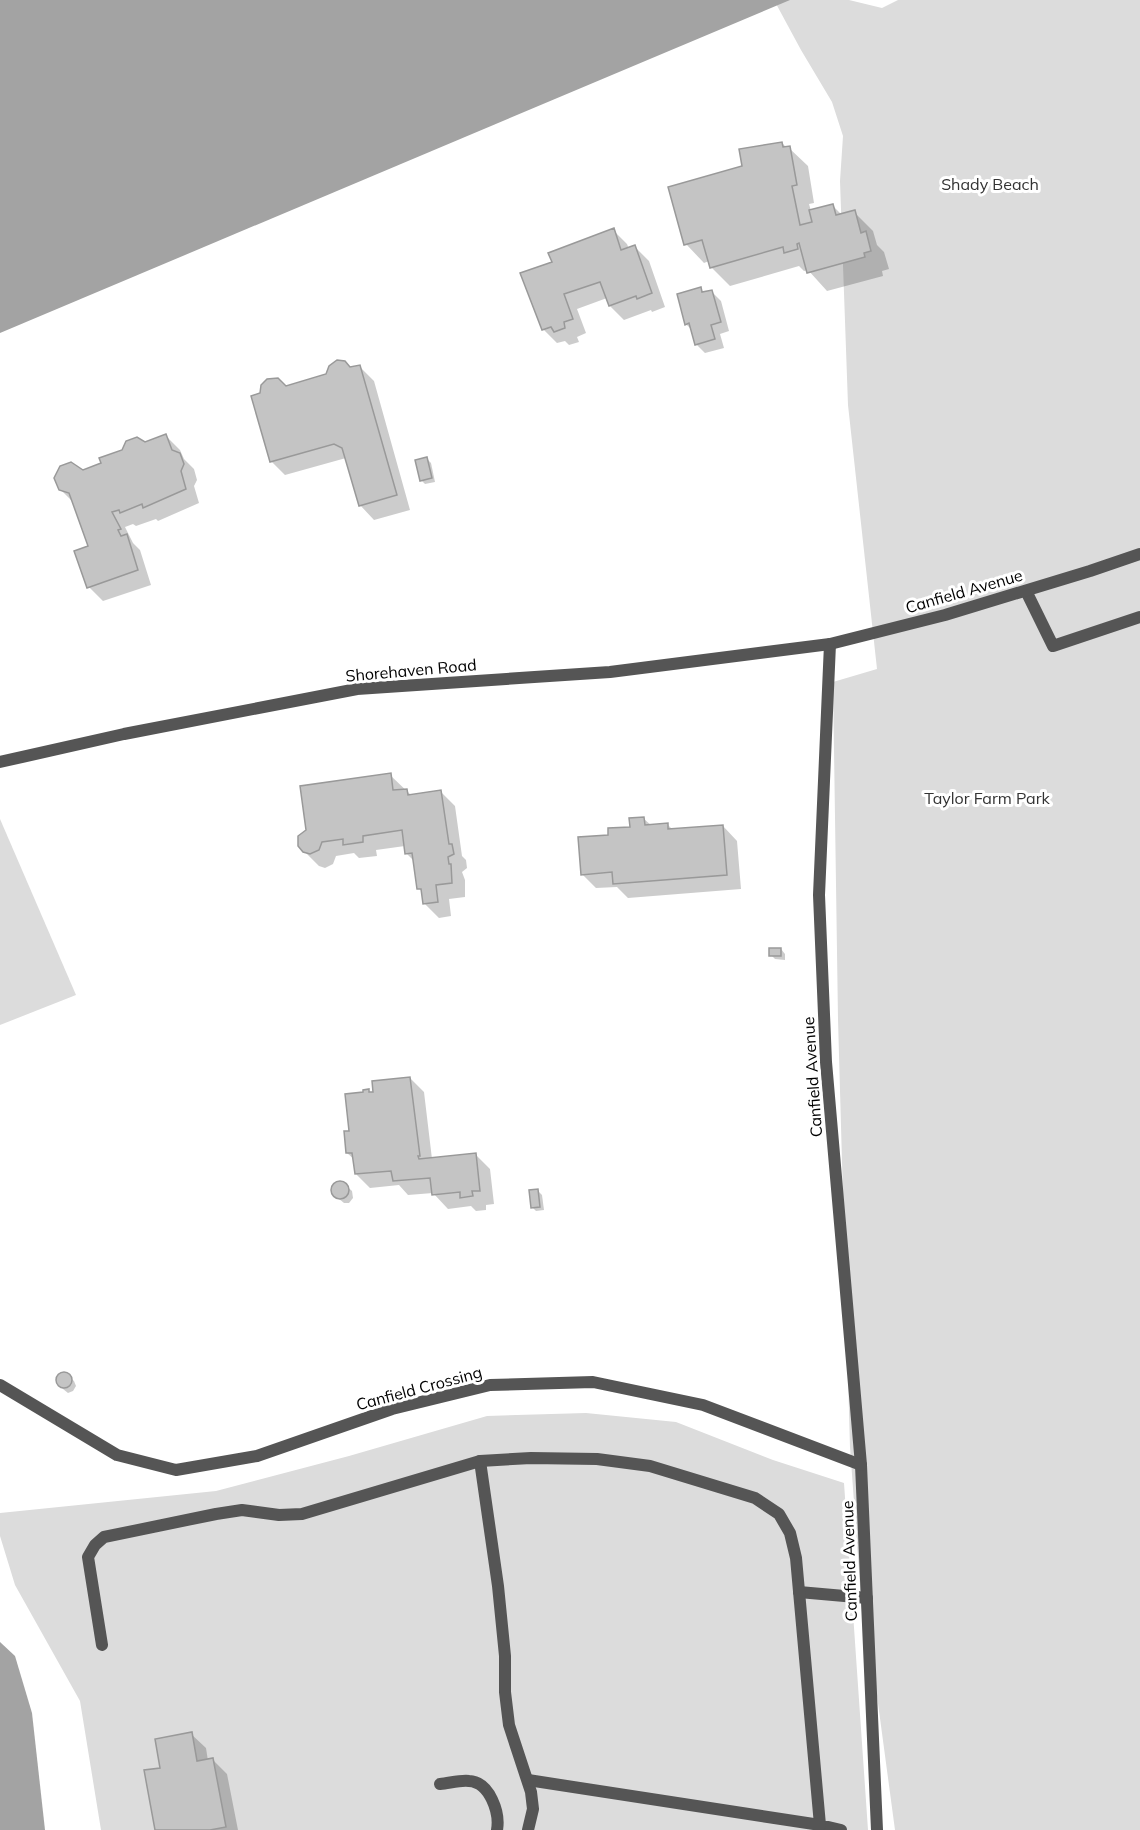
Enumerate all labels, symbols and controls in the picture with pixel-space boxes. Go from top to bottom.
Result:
park label: Shady Beach [941,174,1039,194]
street label: Canfield Avenue [903,565,1025,617]
street label: Shorehaven Road [345,654,477,686]
park label: Taylor Farm Park [924,788,1050,808]
street label: Canfield Avenue [798,1016,826,1138]
street label: Canfield Crossing [354,1362,484,1414]
street label: Canfield Avenue [837,1500,861,1622]

